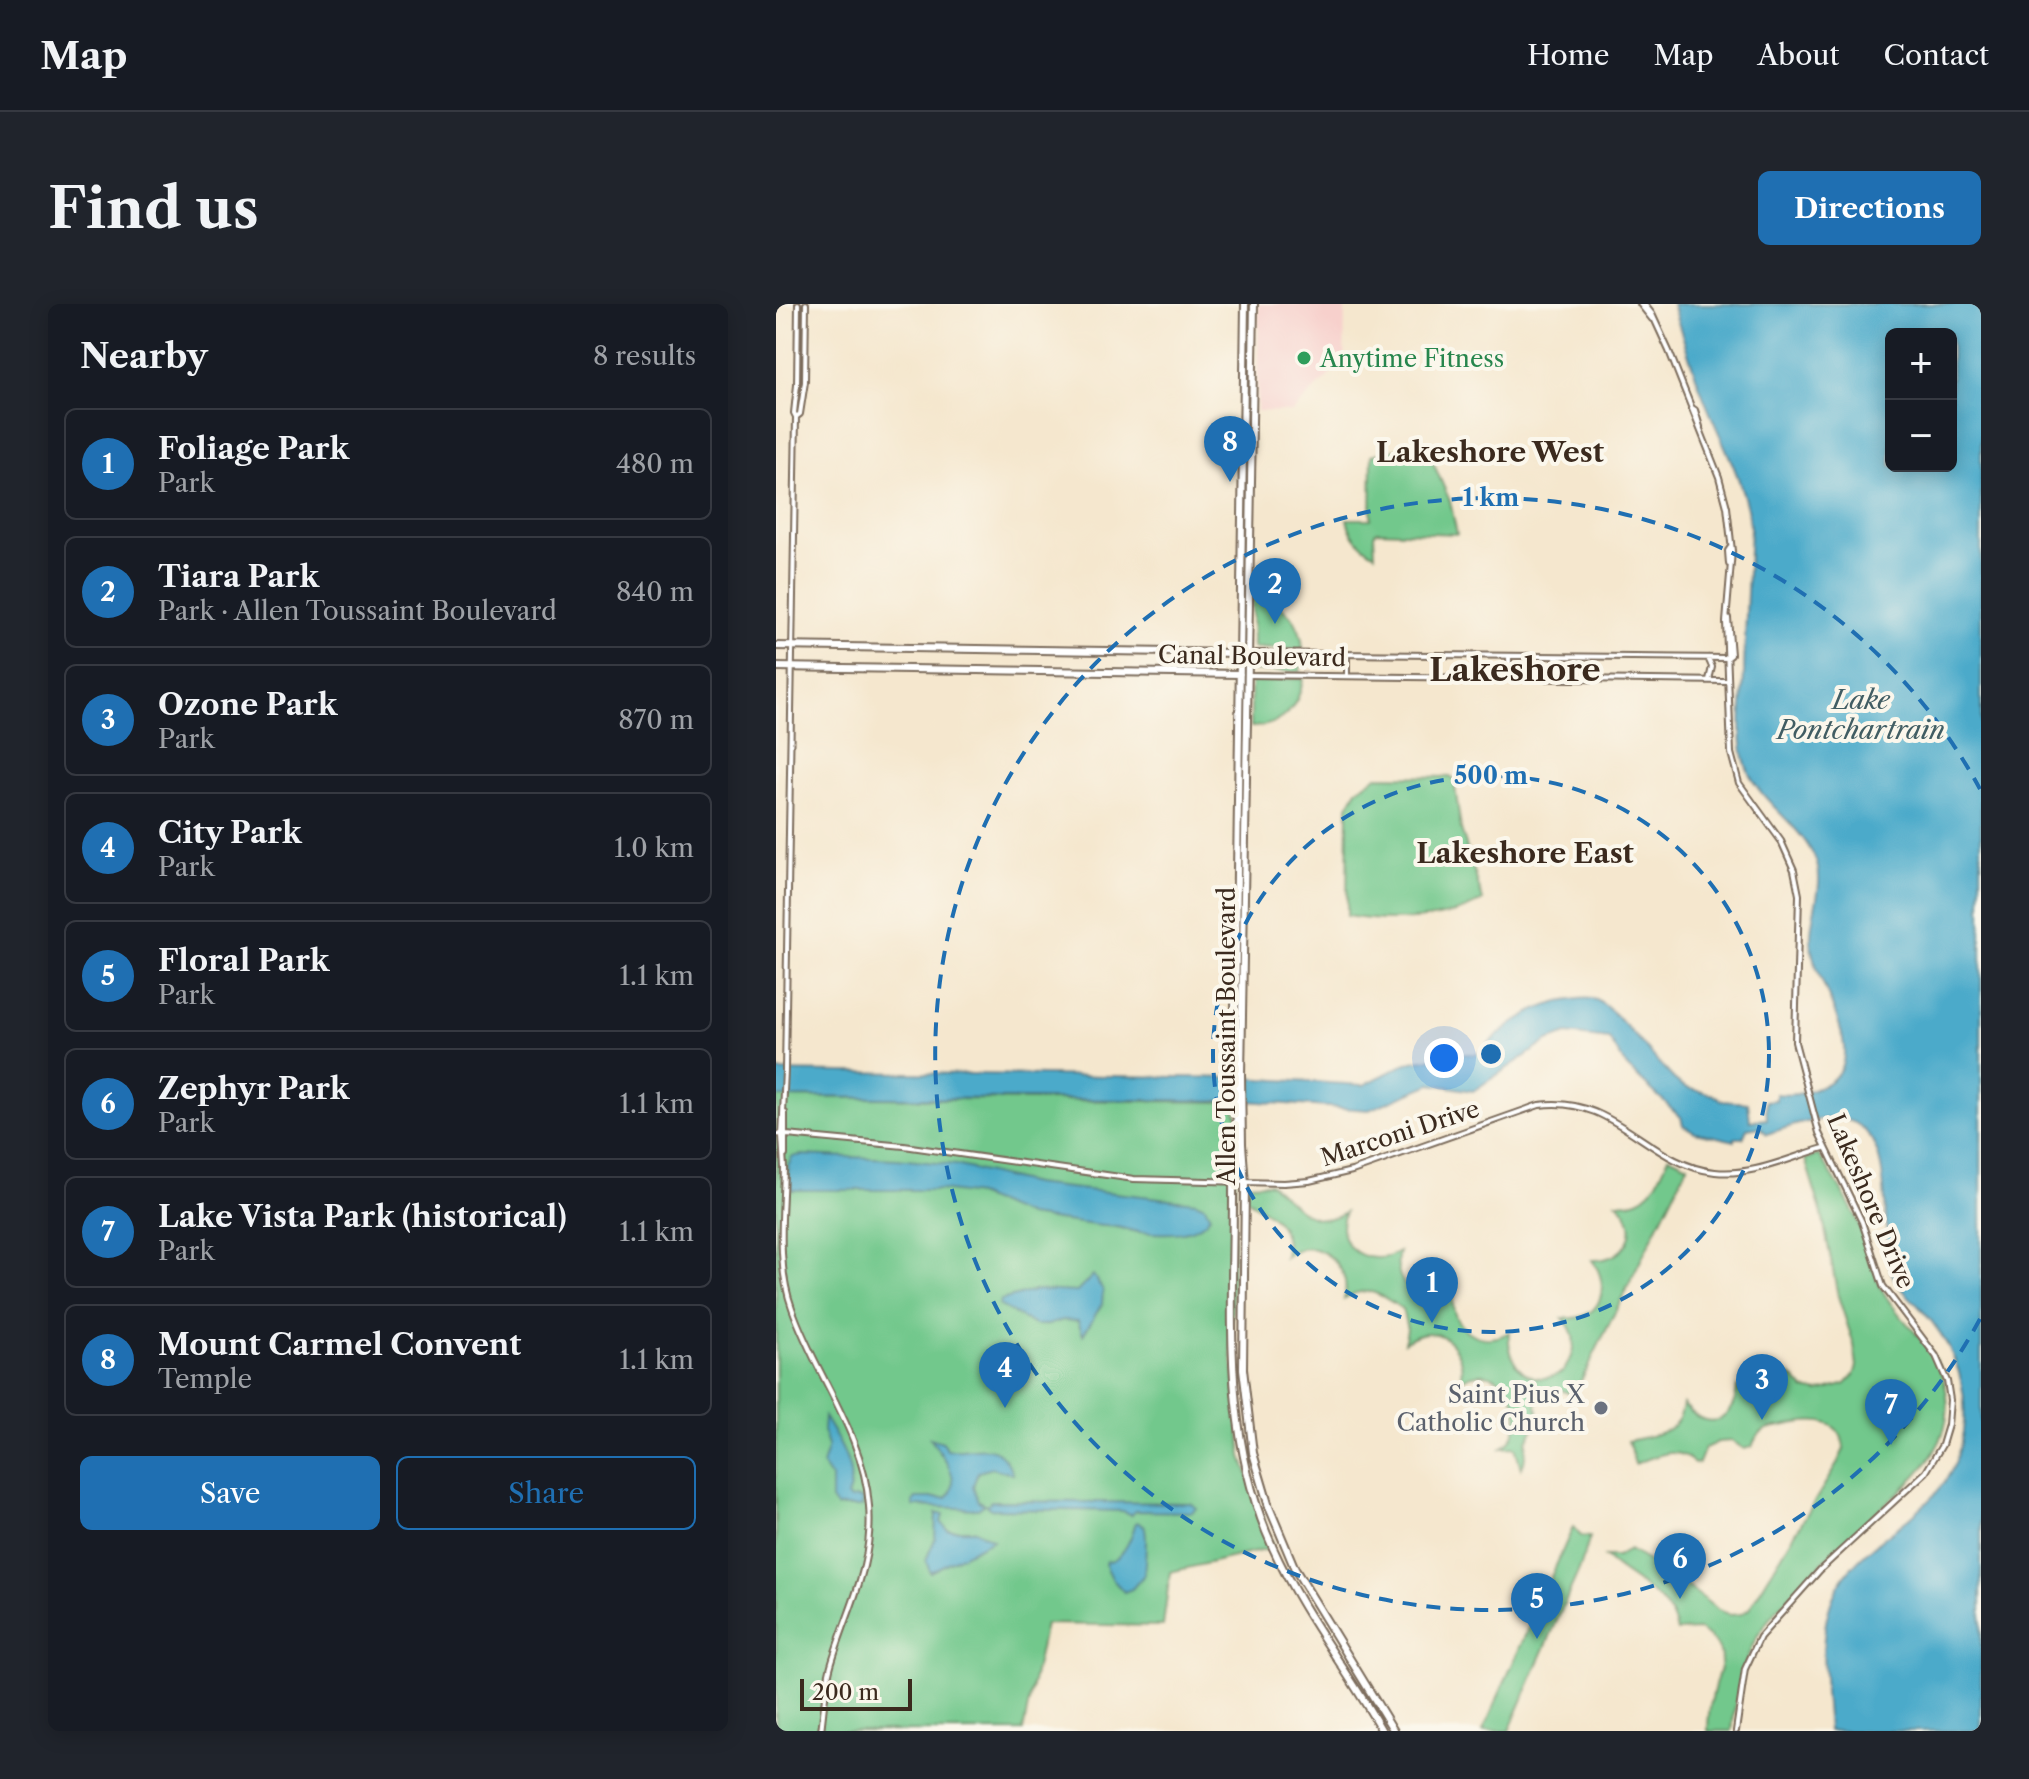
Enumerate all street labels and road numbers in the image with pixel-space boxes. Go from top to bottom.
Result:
street label: Canal Boulevard [1158,640,1347,672]
street label: Allen Toussaint Boulevard [1212,887,1241,1186]
street label: Marconi Drive [1317,1094,1483,1172]
street label: Lakeshore Drive [1821,1109,1921,1293]

